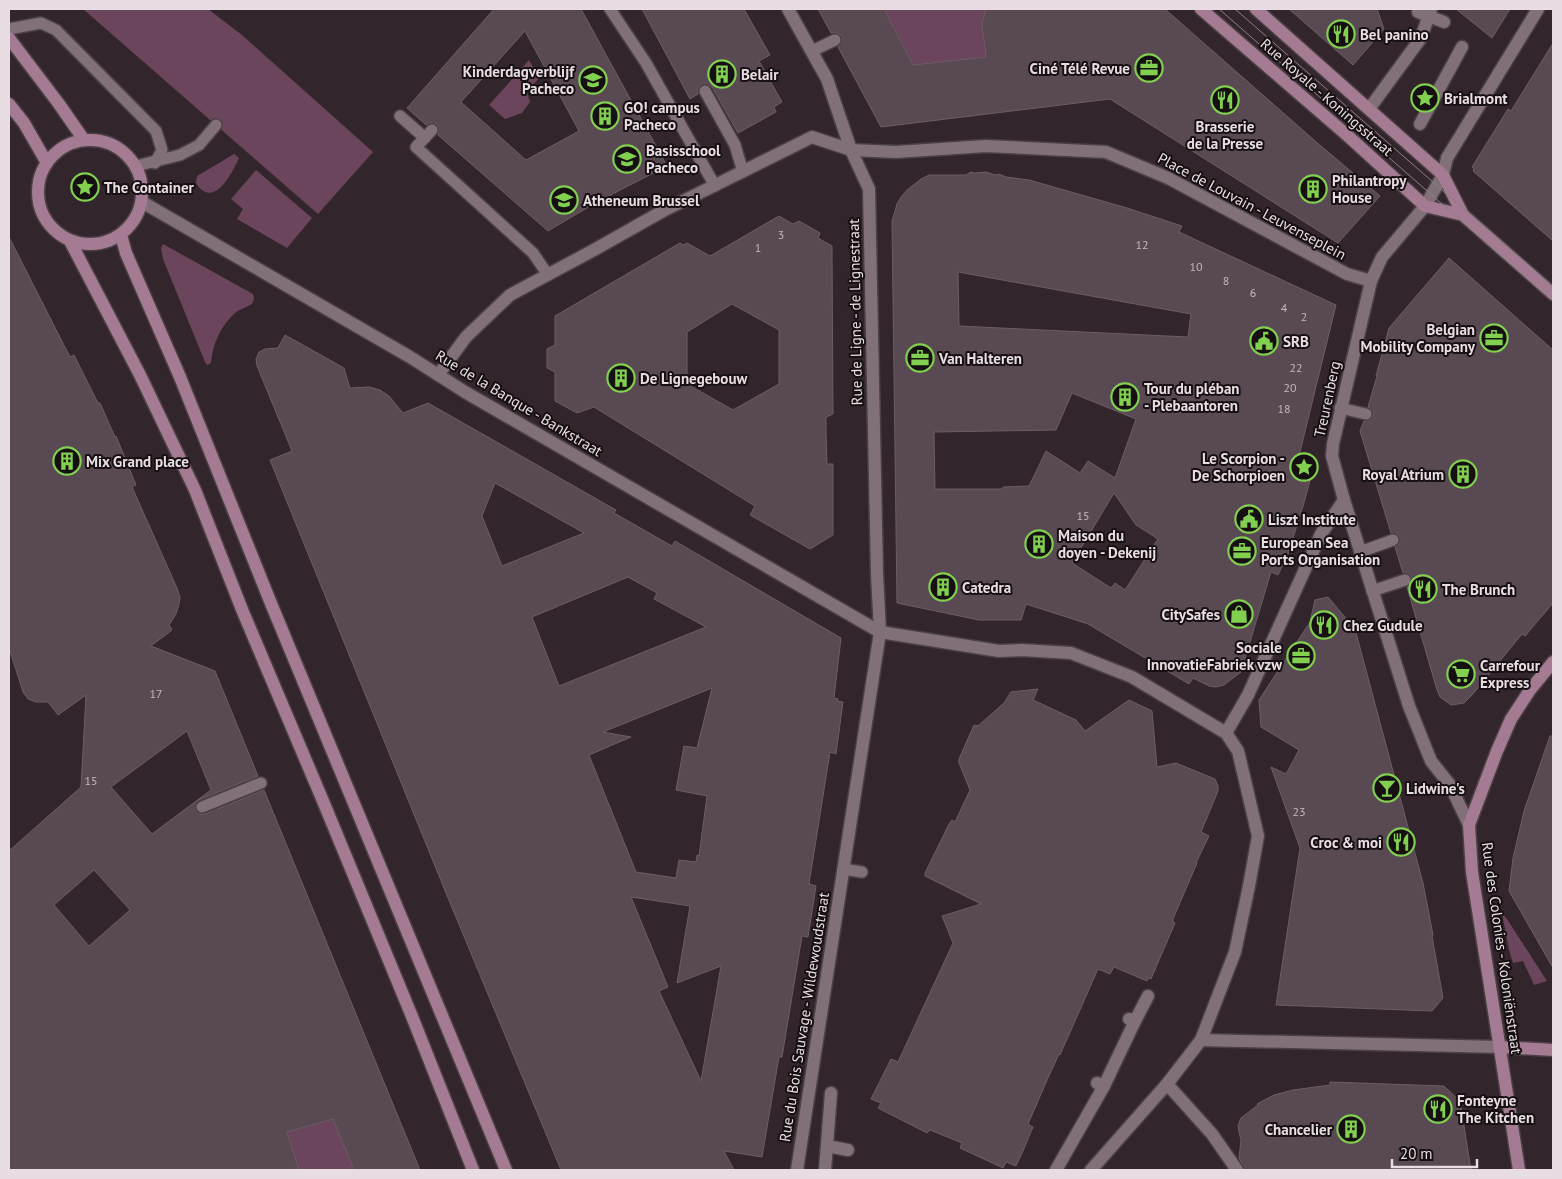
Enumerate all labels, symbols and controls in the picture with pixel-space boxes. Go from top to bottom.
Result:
restaurant icon: Bel panino [1326,19,1356,49]
place label: Bel panino [1360,25,1429,44]
street label: Rue Royale - Koningsstraat [1257,34,1397,160]
office icon: Ciné Télé Revue [1134,53,1164,83]
building icon: Belair [707,59,737,89]
place label: Ciné Télé Revue [1030,59,1130,78]
place label: Kinderdagverblijf Pacheco [463,62,575,98]
school or university icon: Kinderdagverblijf Pacheco [578,65,608,95]
place label: Belair [741,65,779,84]
place icon: Brialmont [1410,83,1440,113]
restaurant icon: Brasserie de la Presse [1210,85,1240,115]
place label: Brialmont [1444,89,1508,108]
place label: GO! campus Pacheco [624,98,700,134]
building icon: GO! campus Pacheco [590,101,620,131]
place label: Brasserie de la Presse [1187,117,1264,153]
place label: Basisschool Pacheco [646,141,721,177]
school or university icon: Basisschool Pacheco [612,144,642,174]
street label: Place de Louvain - Leuvenseplein [1155,148,1349,264]
place label: Philantropy House [1332,171,1407,207]
place icon: The Container [70,172,100,202]
building icon: Philantropy House [1298,174,1328,204]
place label: The Container [104,178,194,197]
school or university icon: Atheneum Brussel [549,185,579,215]
place label: Atheneum Brussel [583,191,700,210]
street label: Rue de Ligne - de Lignestraat [844,219,866,405]
house number: 3 [778,227,784,242]
house number: 12 [1135,237,1149,252]
house number: 1 [755,240,761,255]
house number: 10 [1189,259,1203,274]
house number: 8 [1223,273,1229,288]
house number: 6 [1250,285,1256,300]
house number: 4 [1281,300,1288,315]
house number: 2 [1301,309,1307,324]
place label: Belgian Mobility Company [1360,320,1476,356]
office icon: Belgian Mobility Company [1479,323,1509,353]
public building icon: SRB [1249,326,1279,356]
place label: SRB [1283,332,1309,351]
office icon: Van Halteren [905,343,935,373]
street label: Rue de la Banque - Bankstraat [432,346,606,460]
place label: Van Halteren [938,349,1022,368]
street label: Treurenberg [1310,359,1344,439]
house number: 22 [1289,360,1303,375]
building icon: De Lignegebouw [606,363,636,393]
place label: De Lignegebouw [640,369,747,388]
place label: Tour du pléban - Plebaantoren [1144,379,1240,415]
house number: 20 [1283,380,1297,395]
building icon: Tour du pléban - Plebaantoren [1110,382,1140,412]
house number: 18 [1277,401,1291,416]
building icon: Mix Grand place [52,446,82,476]
place label: Le Scorpion - De Schorpioen [1192,449,1285,485]
place label: Mix Grand place [86,452,189,471]
place icon: Le Scorpion - De Schorpioen [1289,452,1319,482]
building icon: Royal Atrium [1448,459,1478,489]
place label: Royal Atrium [1362,465,1444,484]
public building icon: Liszt Institute [1234,504,1264,534]
house number: 15 [1076,508,1090,523]
place label: Liszt Institute [1268,510,1356,529]
place label: Maison du doyen - Dekenij [1058,526,1156,562]
building icon: Maison du doyen - Dekenij [1024,529,1054,559]
place label: European Sea Ports Organisation [1261,533,1380,569]
office icon: European Sea Ports Organisation [1227,536,1257,566]
building icon: Catedra [928,572,958,602]
restaurant icon: The Brunch [1408,574,1438,604]
place label: Catedra [962,578,1011,597]
place label: The Brunch [1442,580,1515,599]
shop icon: CitySafes [1224,599,1254,629]
place label: CitySafes [1161,605,1220,624]
restaurant icon: Chez Gudule [1309,610,1339,640]
place label: Chez Gudule [1343,616,1423,635]
place label: Sociale InnovatieFabriek vzw [1147,638,1282,674]
office icon: Sociale InnovatieFabriek vzw [1286,641,1316,671]
place label: Carrefour Express [1480,656,1541,692]
supermarket icon: Carrefour Express [1446,659,1476,689]
house number: 17 [149,686,163,701]
house number: 15 [84,773,98,788]
bar icon: Lidwine's [1372,773,1402,803]
place label: Lidwine's [1406,779,1465,798]
house number: 23 [1292,804,1306,819]
restaurant icon: Croc & moi [1386,827,1416,857]
place label: Croc & moi [1310,833,1382,852]
street label: Rue des Colonies - Koloniënstraat [1478,841,1526,1055]
street label: Rue du Bois Sauvage - Wildewoudstraat [775,891,833,1143]
place label: Fonteyne The Kitchen [1457,1091,1534,1127]
restaurant icon: Fonteyne The Kitchen [1423,1094,1453,1124]
building icon: Chancelier [1336,1114,1366,1144]
place label: Chancelier [1265,1120,1333,1139]
scale bar [1392,1136,1477,1168]
text: 20 m [1400,1144,1433,1163]

